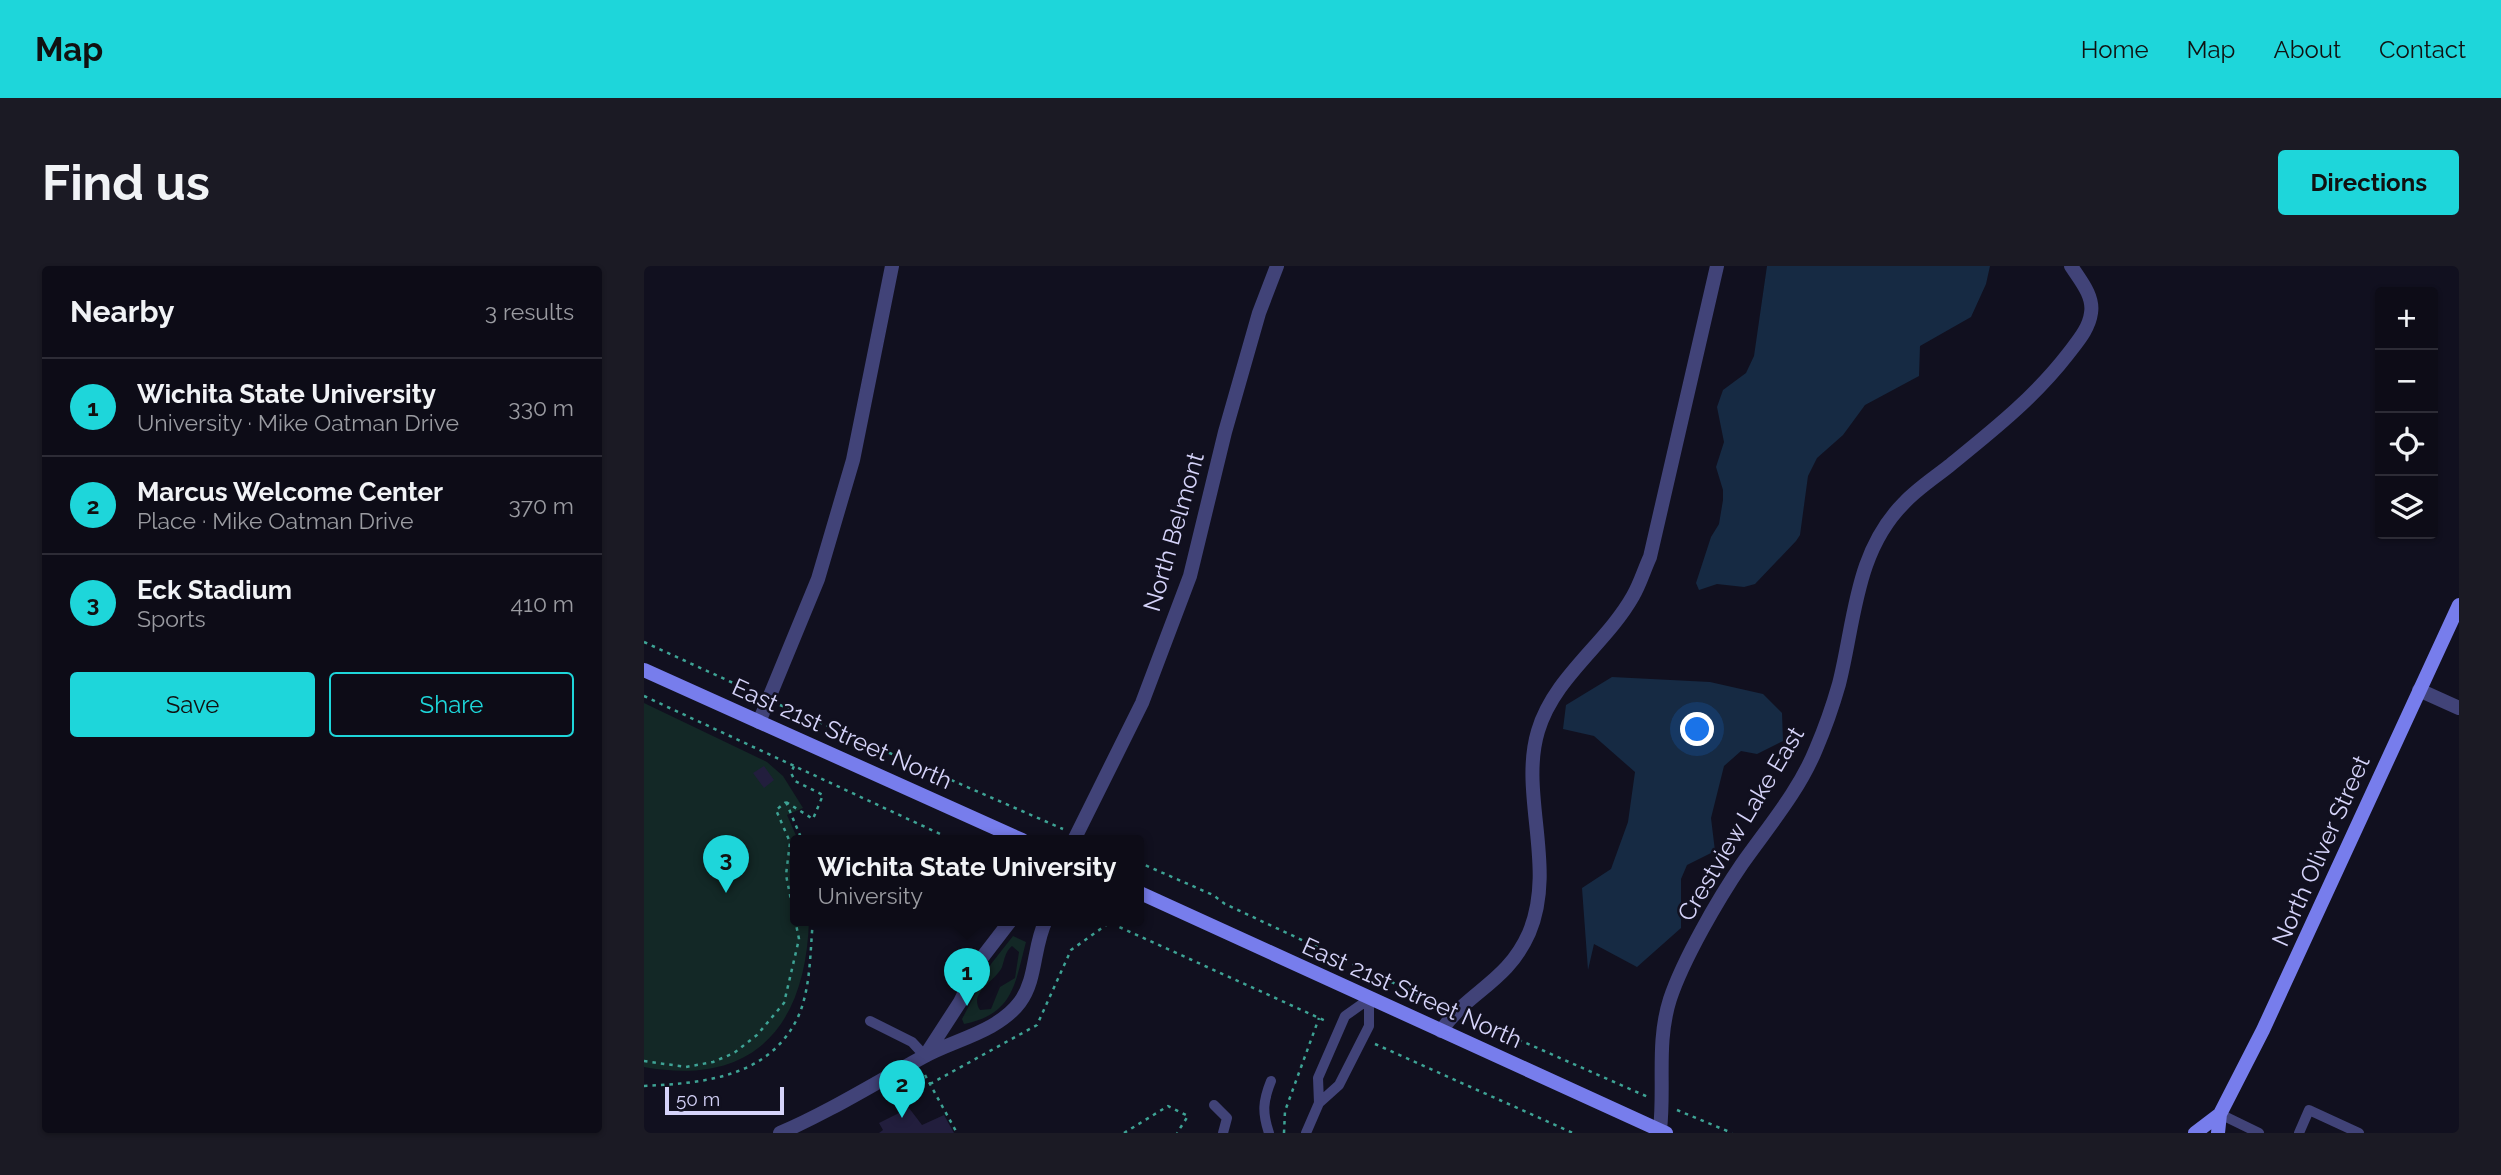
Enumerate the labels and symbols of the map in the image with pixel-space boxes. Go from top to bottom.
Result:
street label: North Belmont [1137,449,1210,615]
street label: East 21st Street North [728,672,957,795]
your location [1680,712,1714,746]
street label: Crestview Lake East [1671,721,1810,926]
street label: North Oliver Street [2265,751,2376,951]
pin: 3 [703,835,749,893]
street label: East 21st Street North [1298,931,1527,1054]
pin: 1 [944,948,990,1006]
pin: 2 [879,1060,925,1118]
scale bar [665,1084,784,1116]

